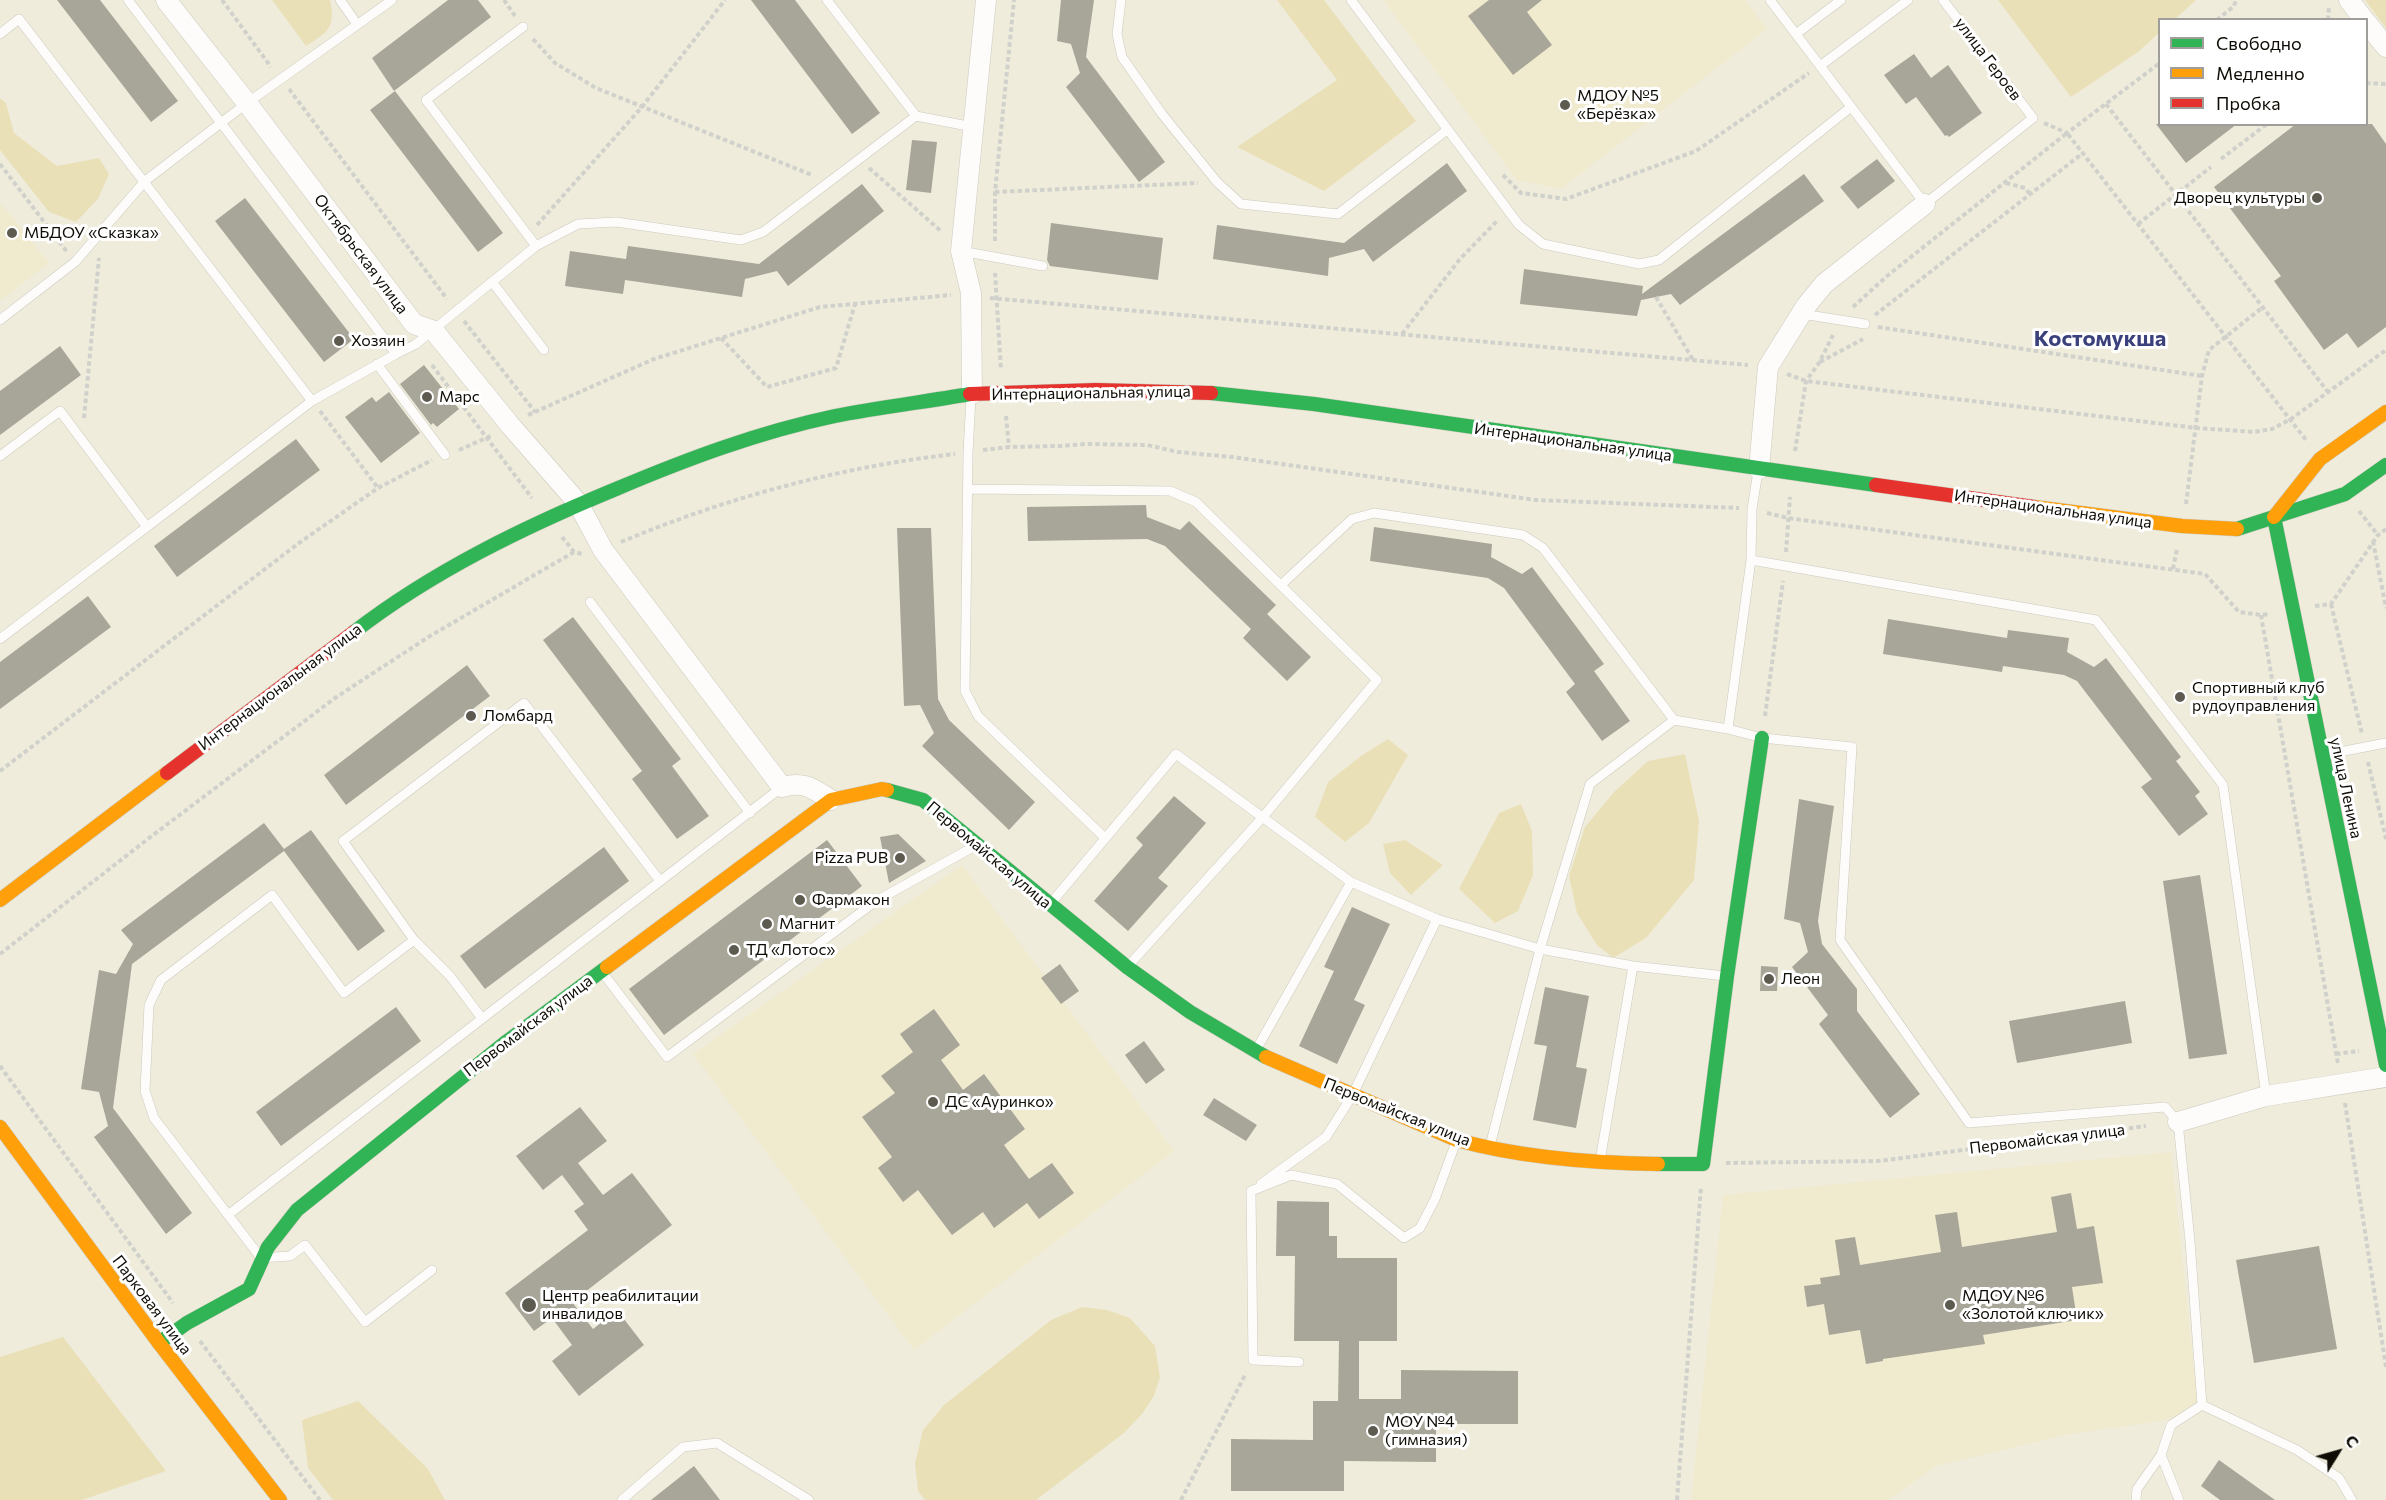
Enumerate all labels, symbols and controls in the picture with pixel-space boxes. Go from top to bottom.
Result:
street label: улица Героев [1951,14,2025,104]
legend [2158,18,2368,126]
text: Свободно [2216,32,2302,54]
text: Медленно [2216,62,2305,84]
place label: МДОУ №5 «Берёзка» [1577,86,1659,124]
text: Пробка [2216,92,2281,114]
marker: МДОУ №5 «Берёзка» [1558,98,1572,112]
place label: Дворец культуры [2174,188,2305,208]
street label: Октябрьская улица [310,190,412,318]
marker: Дворец культуры [2310,191,2324,205]
place label: МБДОУ «Сказка» [24,223,159,243]
marker: МБДОУ «Сказка» [5,226,19,240]
district label: Костомукша [2034,326,2166,352]
place label: Хозяин [351,331,405,351]
marker: Хозяин [332,334,346,348]
street label: Интернациональная улица [991,382,1191,404]
place label: Марс [439,387,480,407]
marker: Марс [420,390,434,404]
street label: Интернациональная улица [1473,419,1673,465]
street label: Интернациональная улица [1953,486,2153,532]
street label: Интернациональная улица [195,619,365,755]
place label: Спортивный клуб рудоуправления [2192,678,2325,716]
marker: Спортивный клуб рудоуправления [2173,690,2187,704]
place label: Ломбард [483,706,553,726]
marker: Ломбард [464,709,478,723]
street label: улица Ленина [2326,736,2366,840]
street label: Первомайская улица [923,797,1055,913]
place label: Pizza PUB [814,848,888,868]
marker: Pizza PUB [893,851,907,865]
place label: Фармакон [812,890,890,910]
marker: Фармакон [793,893,807,907]
place label: Магнит [779,914,835,934]
marker: Магнит [760,917,774,931]
place label: ТД «Лотос» [746,940,835,960]
marker: ТД «Лотос» [727,943,741,957]
place label: Леон [1781,969,1820,989]
street label: Первомайская улица [460,971,596,1081]
marker: Леон [1762,972,1776,986]
street label: Первомайская улица [1321,1074,1473,1150]
place label: ДС «Ауринко» [945,1092,1054,1112]
marker: ДС «Ауринко» [926,1095,940,1109]
street label: Первомайская улица [1968,1120,2126,1158]
street label: Парковая улица [108,1252,196,1358]
place label: Центр реабилитации инвалидов [542,1286,699,1324]
place label: МДОУ №6 «Золотой ключик» [1962,1286,2104,1324]
marker: Центр реабилитации инвалидов [520,1296,538,1314]
marker: МДОУ №6 «Золотой ключик» [1943,1298,1957,1312]
place label: МОУ №4 (гимназия) [1385,1412,1468,1450]
north arrow [2308,1422,2368,1482]
marker: МОУ №4 (гимназия) [1366,1424,1380,1438]
text: С [2342,1431,2364,1451]

